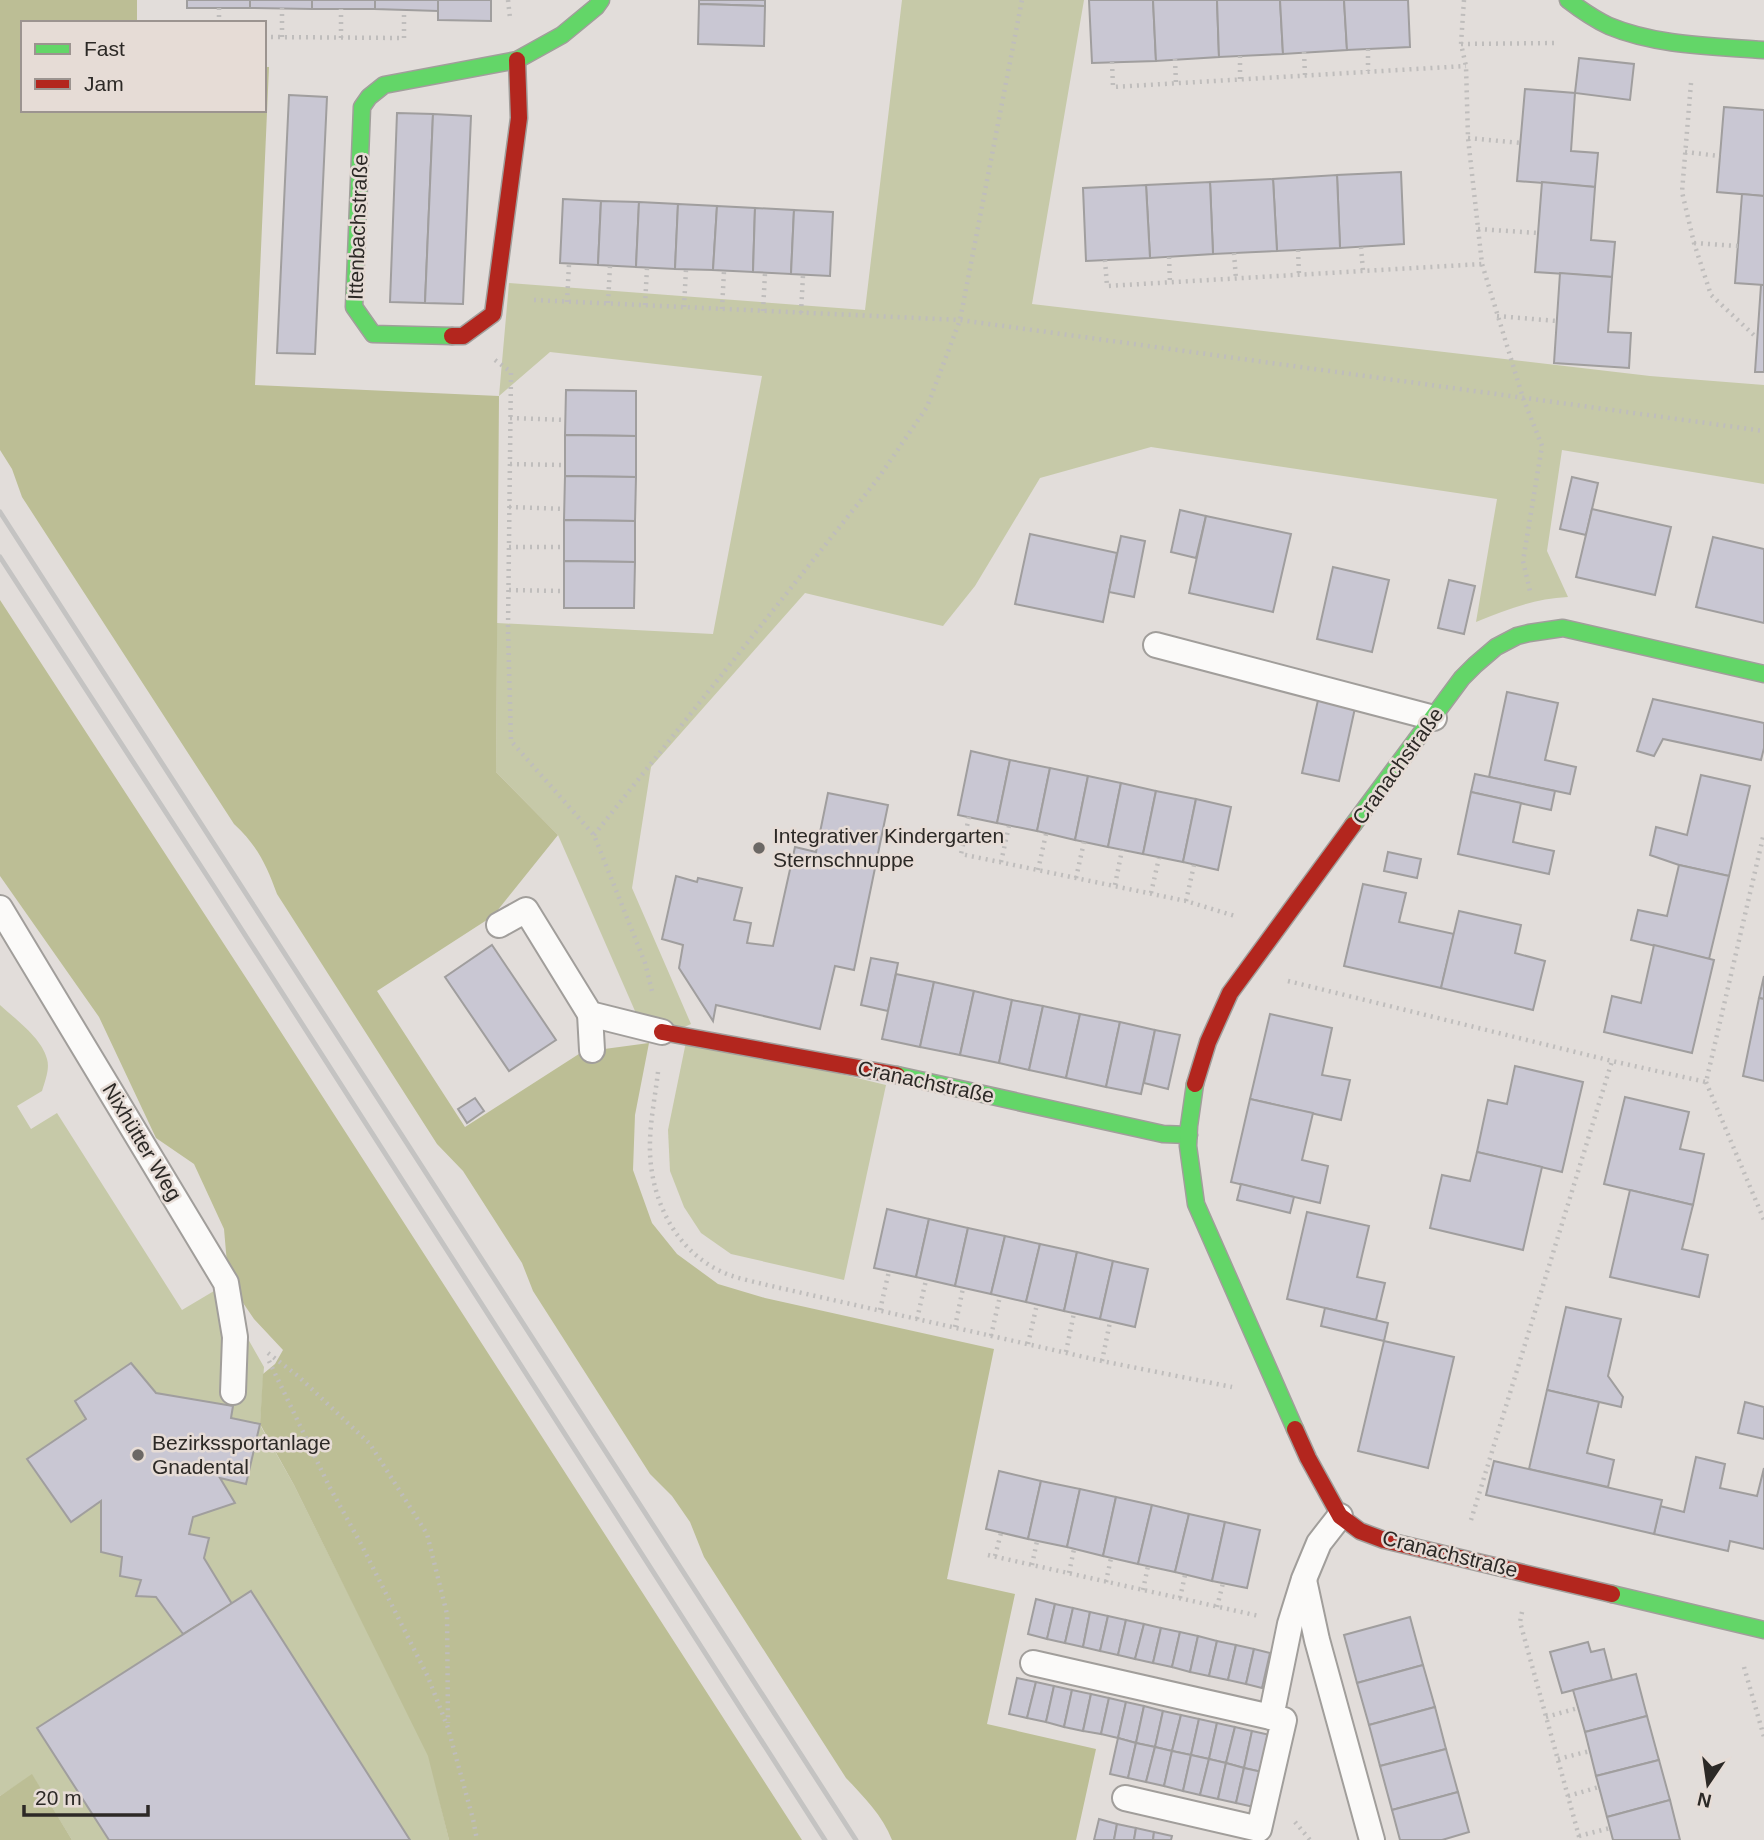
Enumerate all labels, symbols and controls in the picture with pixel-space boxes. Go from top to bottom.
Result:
legend [21,21,266,112]
text: Fast [84,37,125,60]
text: Jam [84,72,124,95]
street label: Ittenbachstraße [343,154,372,300]
street label: Cranachstraße [1347,703,1448,829]
place label: Integrativer Kindergarten Sternschnuppe [773,824,1004,871]
marker: Integrativer Kindergarten Sternschnuppe [751,840,767,856]
street label: Cranachstraße [856,1056,996,1107]
street label: Nixhütter Weg [98,1079,186,1205]
place label: Bezirkssportanlage Gnadental [152,1431,331,1478]
marker: Bezirkssportanlage Gnadental [130,1447,146,1463]
street label: Cranachstraße [1380,1526,1520,1581]
north arrow [1673,1749,1743,1819]
scale bar [24,1773,149,1817]
text: 20 m [35,1786,82,1809]
text: N [1695,1788,1713,1812]

